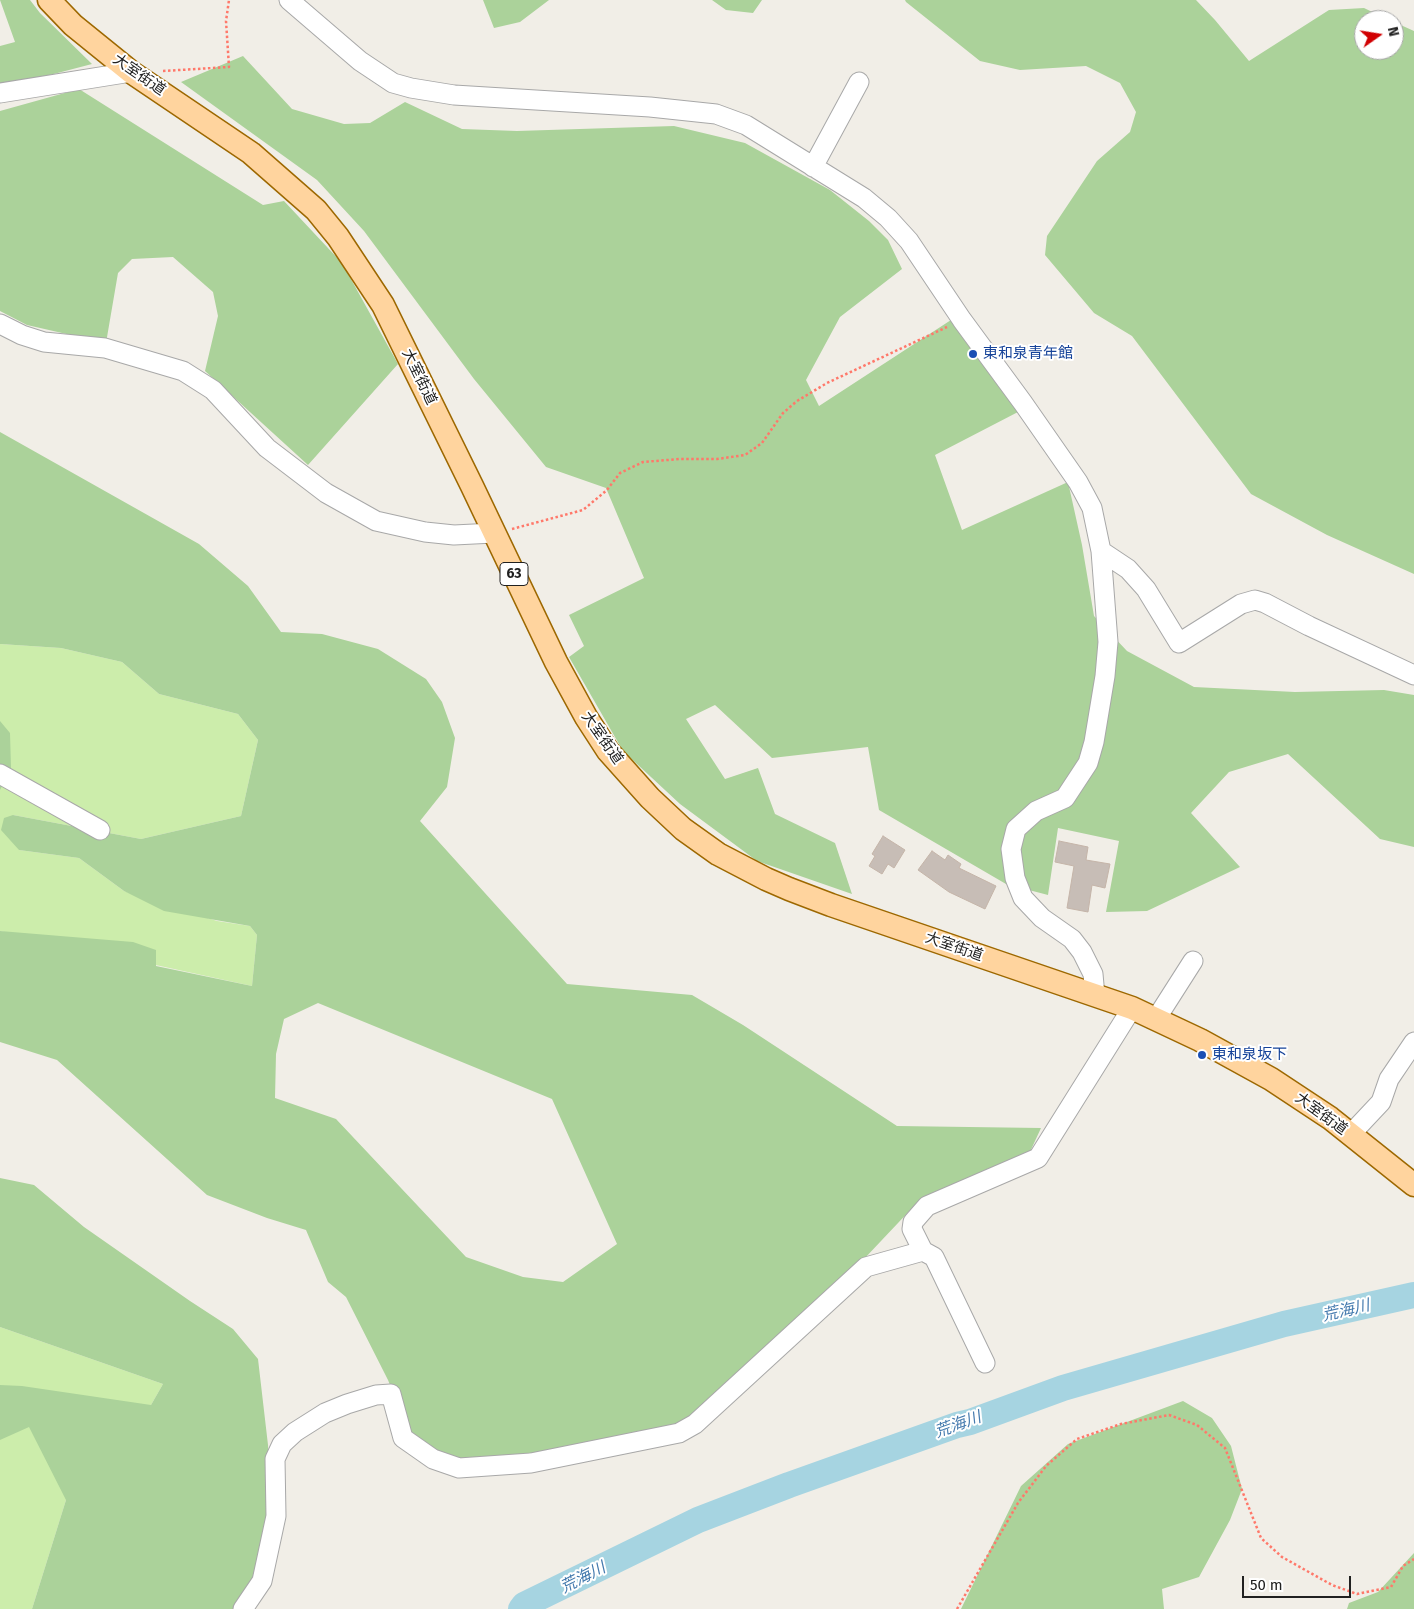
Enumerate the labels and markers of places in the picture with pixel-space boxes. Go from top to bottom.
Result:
place label: 東和泉青年館 [983,345,1073,363]
marker: 東和泉青年館 [967,348,979,360]
place label: 東和泉坂下 [1212,1046,1287,1064]
marker: 東和泉坂下 [1196,1049,1208,1061]

